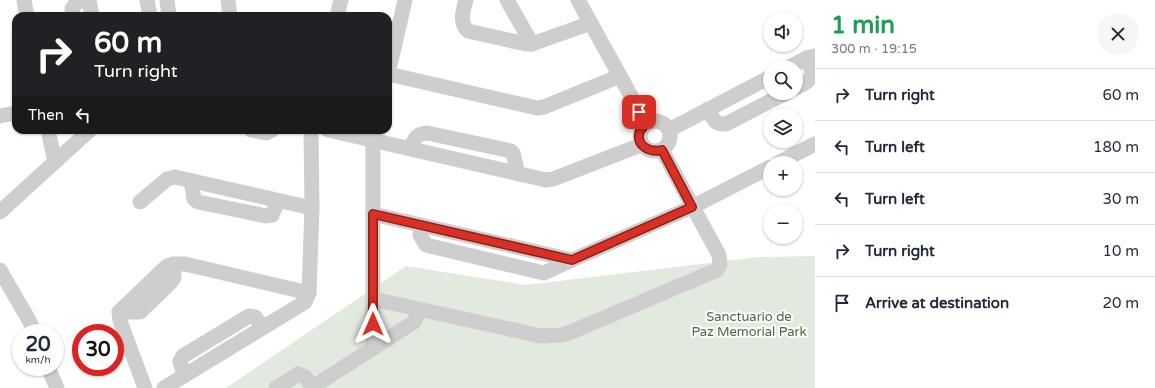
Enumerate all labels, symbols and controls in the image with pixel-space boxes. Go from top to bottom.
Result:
text: 1 min [831,11,895,40]
map controls [763,12,803,244]
button: sound [763,12,803,52]
button: close [1097,13,1139,55]
text: 60 m [94,26,162,60]
icon: right [28,28,80,80]
text: 300 m · 19:15 [831,41,917,57]
text: Turn right [94,60,178,82]
button: search [763,60,803,100]
icon: right [831,84,853,106]
text: Turn right [865,86,935,104]
text: 60 m [1102,86,1139,104]
pin [622,95,656,129]
icon: arrive [628,101,650,123]
icon: left [72,104,94,126]
text: Then [28,106,64,124]
button: layers [763,108,803,148]
icon: left [831,136,853,158]
text: Turn left [865,138,925,156]
text: 180 m [1093,138,1139,156]
button: + [763,156,803,196]
icon: left [831,188,853,210]
text: Turn left [865,190,925,208]
text: 30 m [1102,190,1139,208]
button: − [763,204,803,244]
icon: right [831,240,853,262]
text: Turn right [865,242,935,260]
text: 10 m [1102,242,1139,260]
icon: arrive [831,292,853,314]
text: Arrive at destination [865,294,1009,312]
text: 20 m [1102,294,1139,312]
position arrow [352,303,394,345]
park label: Sanctuario de Paz Memorial Park [691,309,807,340]
speed limit sign: 30 [72,324,124,376]
text: 20 [25,333,51,357]
text: km/h [25,354,51,366]

